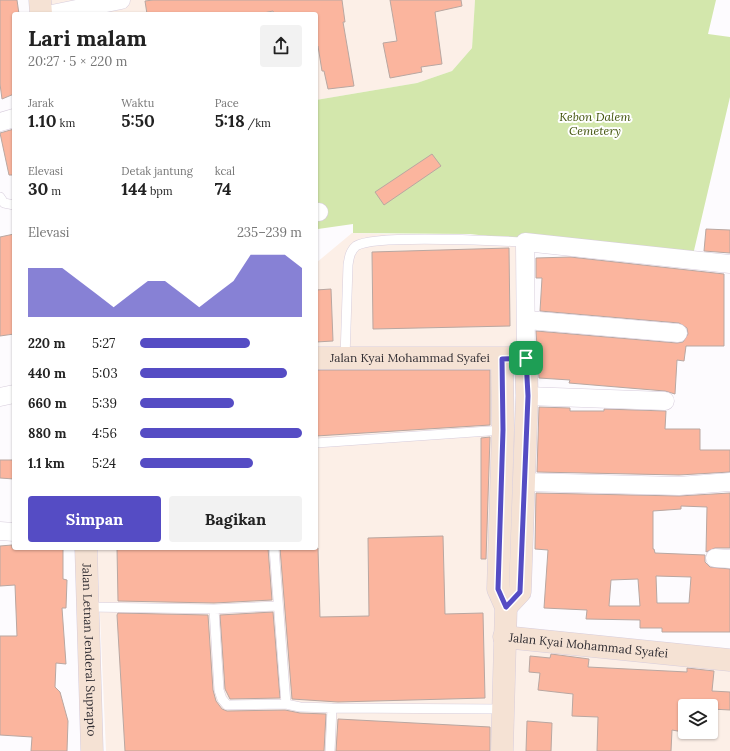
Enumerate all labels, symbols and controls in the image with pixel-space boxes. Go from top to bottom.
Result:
text: Lari malam [28,24,147,52]
button: share [260,25,302,67]
text: 20:27 · 5 × 220 m [28,53,127,70]
text: Jarak [28,96,54,110]
text: Waktu [121,96,154,110]
text: Pace [215,96,239,110]
park label: Kebon Dalem Cemetery [559,109,631,138]
text: 1.10 [28,110,57,132]
text: 5:50 [121,110,155,132]
text: 5:18 [215,110,245,132]
text: km [57,116,75,130]
text: /km [245,116,271,130]
text: Elevasi [28,164,63,178]
text: Detak jantung [121,164,193,178]
text: kcal [215,164,235,178]
text: 30 [28,178,48,200]
text: 144 [121,178,147,200]
text: 74 [215,178,232,200]
text: m [48,184,61,198]
text: bpm [147,184,173,198]
text: Elevasi [28,224,69,241]
text: 235–239 m [237,224,302,241]
text: 220 m [28,335,66,352]
text: 5:27 [92,335,115,352]
pin [509,341,543,375]
icon: arrive [515,347,537,369]
street label: Jalan Kyai Mohammad Syafei [329,350,490,365]
text: 440 m [28,365,66,382]
text: 5:03 [92,365,118,382]
text: 660 m [28,395,67,412]
text: 5:39 [92,395,117,412]
text: 880 m [28,425,67,442]
text: 4:56 [92,425,117,442]
text: 1.1 km [28,455,65,472]
text: 5:24 [92,455,116,472]
button: Simpan [28,496,161,542]
button: Bagikan [169,496,302,542]
street label: Jalan Letnan Jenderal Suprapto [79,562,100,737]
street label: Jalan Kyai Mohammad Syafei [507,629,669,661]
map controls [678,699,718,739]
button: layers [678,699,718,739]

